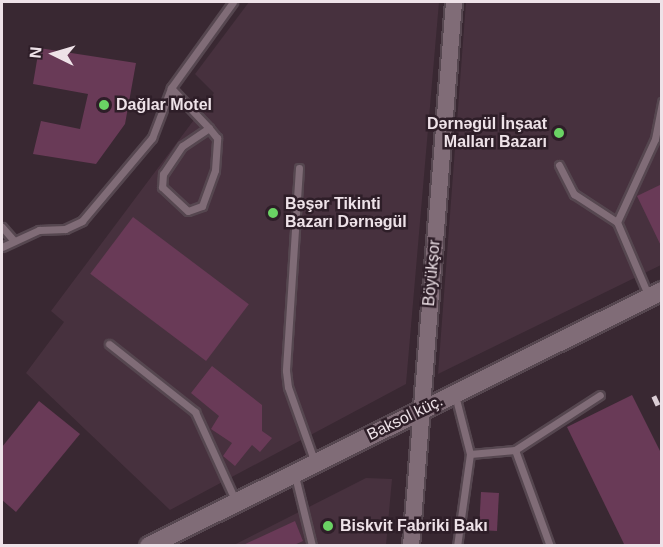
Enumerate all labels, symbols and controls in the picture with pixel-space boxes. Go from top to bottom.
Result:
north arrow [24,24,84,84]
text: N [27,46,45,59]
place label: Dağlar Motel [116,95,212,115]
marker: Dağlar Motel [97,98,111,112]
place label: Dərnəgül İnşaat Malları Bazarı [427,114,547,152]
marker: Dərnəgül İnşaat Malları Bazarı [552,126,566,140]
place label: Bəşər Tikinti Bazarı Dərnəgül [285,194,407,232]
marker: Bəşər Tikinti Bazarı Dərnəgül [266,206,280,220]
street label: Böyükşor [420,239,444,307]
street label: Baksol küç. [364,391,446,445]
place label: Biskvit Fabriki Bakı [340,516,488,536]
marker: Biskvit Fabriki Bakı [321,519,335,533]

